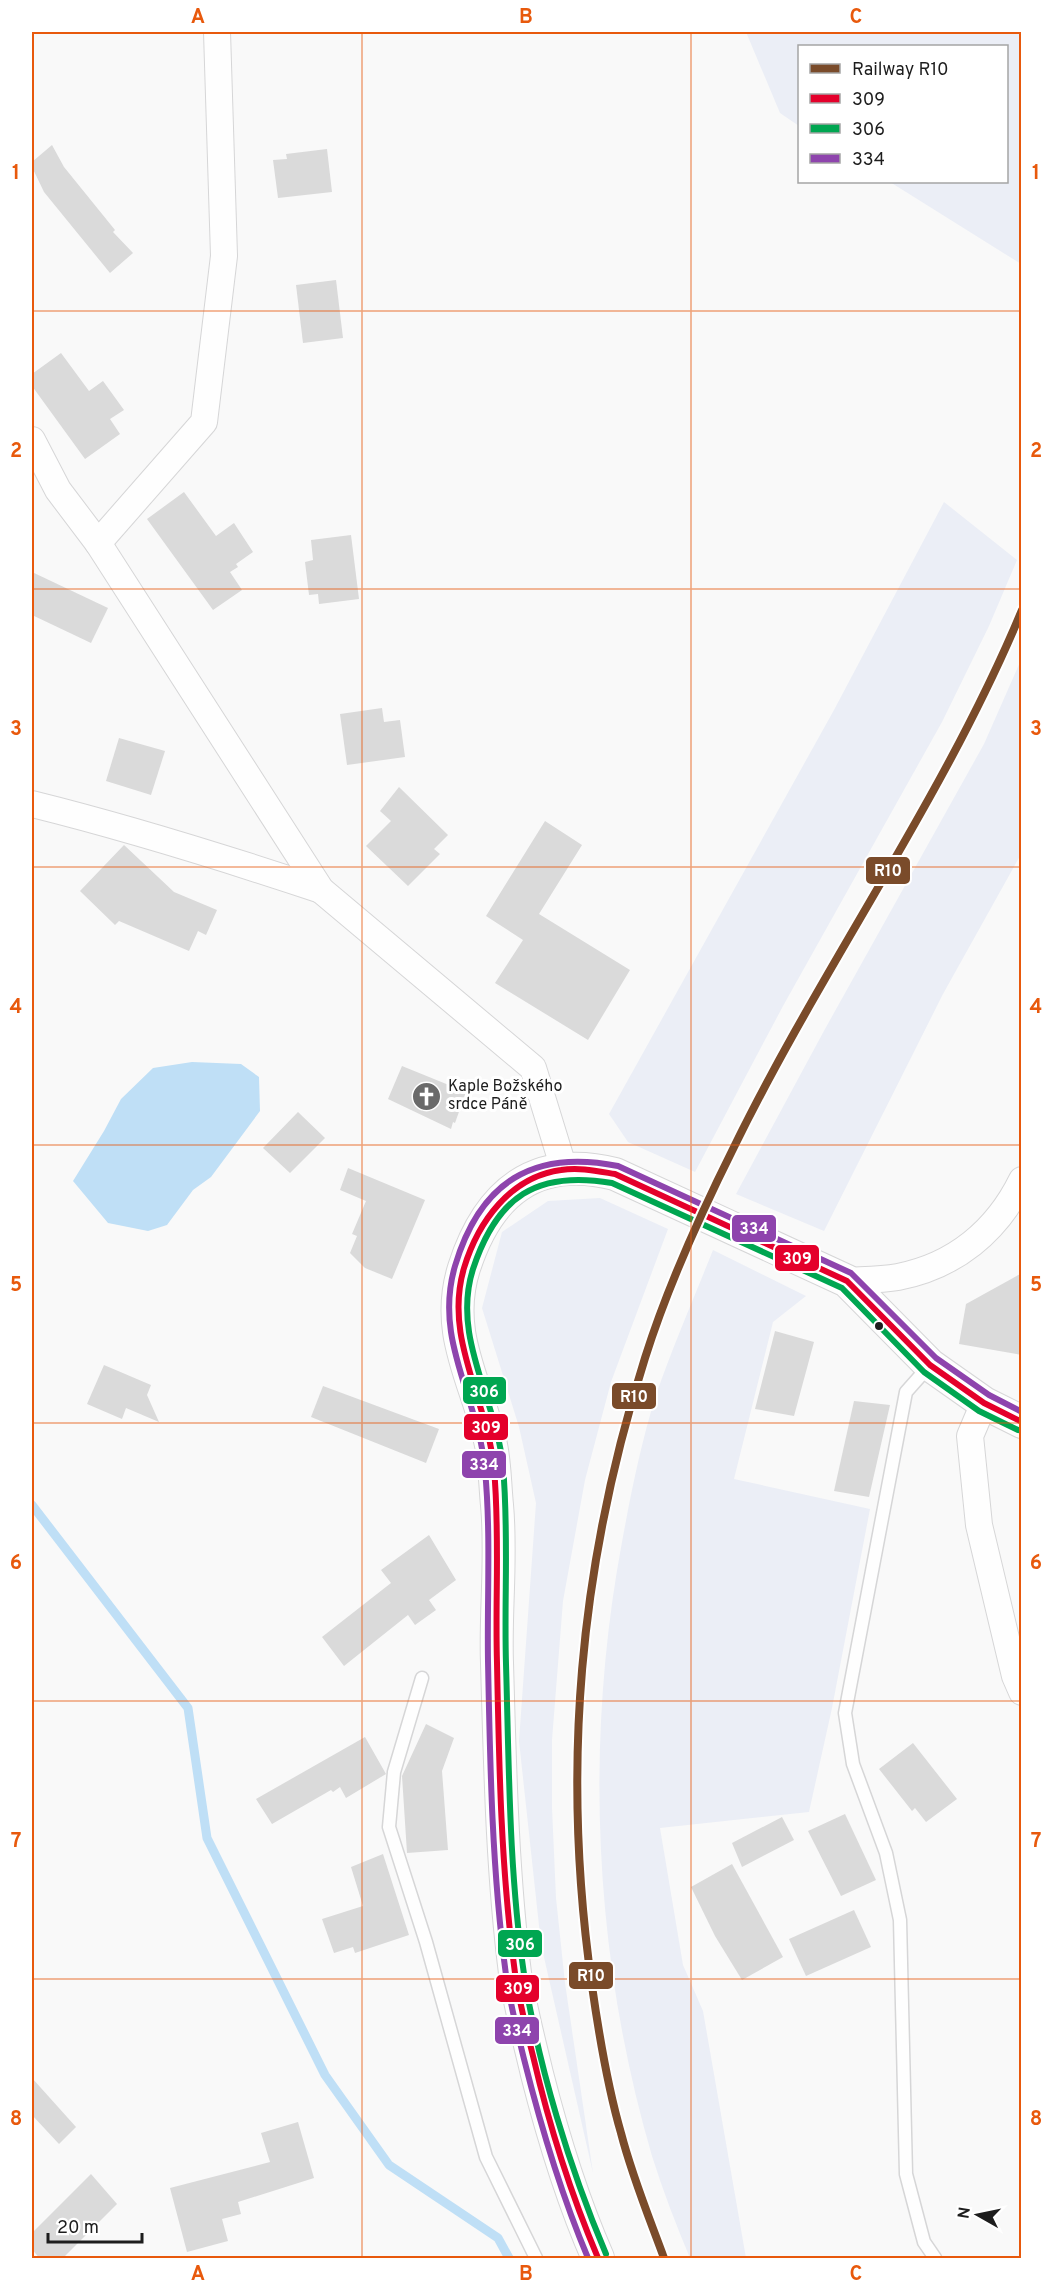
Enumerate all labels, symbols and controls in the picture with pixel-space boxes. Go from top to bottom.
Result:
text: A [191,5,205,31]
text: B [519,5,533,31]
text: C [850,5,862,31]
legend [798,45,1008,183]
text: Railway R10 [852,59,949,82]
text: 309 [852,89,885,112]
text: 306 [852,119,885,142]
text: 334 [852,149,885,172]
text: 1 [12,161,20,187]
text: 1 [1032,161,1040,187]
text: 2 [10,439,22,465]
text: 2 [1030,439,1042,465]
text: 3 [10,717,22,743]
text: 3 [1030,717,1042,743]
line badge: R10 [865,856,911,885]
text: R10 [874,862,902,882]
text: 4 [10,995,22,1021]
text: 4 [1030,995,1042,1021]
place label: Kaple Božského srdce Páně [448,1077,562,1115]
church icon: Kaple Božského srdce Páně [411,1080,443,1112]
line badge: 334 [731,1214,777,1243]
text: 334 [739,1220,769,1240]
line badge: 309 [774,1244,820,1272]
text: 309 [782,1250,812,1270]
text: 5 [10,1273,22,1299]
text: 5 [1030,1273,1042,1299]
unlabelled marker [873,1320,885,1332]
line badge: 306 [462,1376,507,1405]
line badge: R10 [611,1382,657,1410]
text: 306 [469,1383,499,1403]
text: R10 [620,1388,648,1408]
line badge: 309 [463,1413,509,1441]
text: 309 [471,1419,501,1439]
line badge: 334 [461,1450,507,1479]
text: 334 [469,1456,499,1476]
text: 6 [10,1551,22,1577]
text: 6 [1030,1551,1042,1577]
text: 7 [11,1829,21,1855]
text: 7 [1031,1829,1041,1855]
line badge: 306 [497,1929,543,1958]
text: 306 [505,1936,535,1956]
line badge: R10 [568,1961,614,1990]
text: R10 [577,1967,605,1987]
line badge: 309 [495,1974,540,2003]
text: 309 [503,1980,533,2000]
line badge: 334 [494,2016,540,2045]
text: 334 [502,2022,532,2042]
text: 8 [10,2107,22,2133]
text: 8 [1030,2107,1042,2133]
north arrow [948,2185,1008,2245]
scale bar [48,2206,142,2244]
text: N [954,2206,976,2220]
text: 20 m [57,2217,99,2240]
text: A [191,2262,205,2288]
text: B [519,2262,533,2288]
text: C [850,2262,862,2288]

